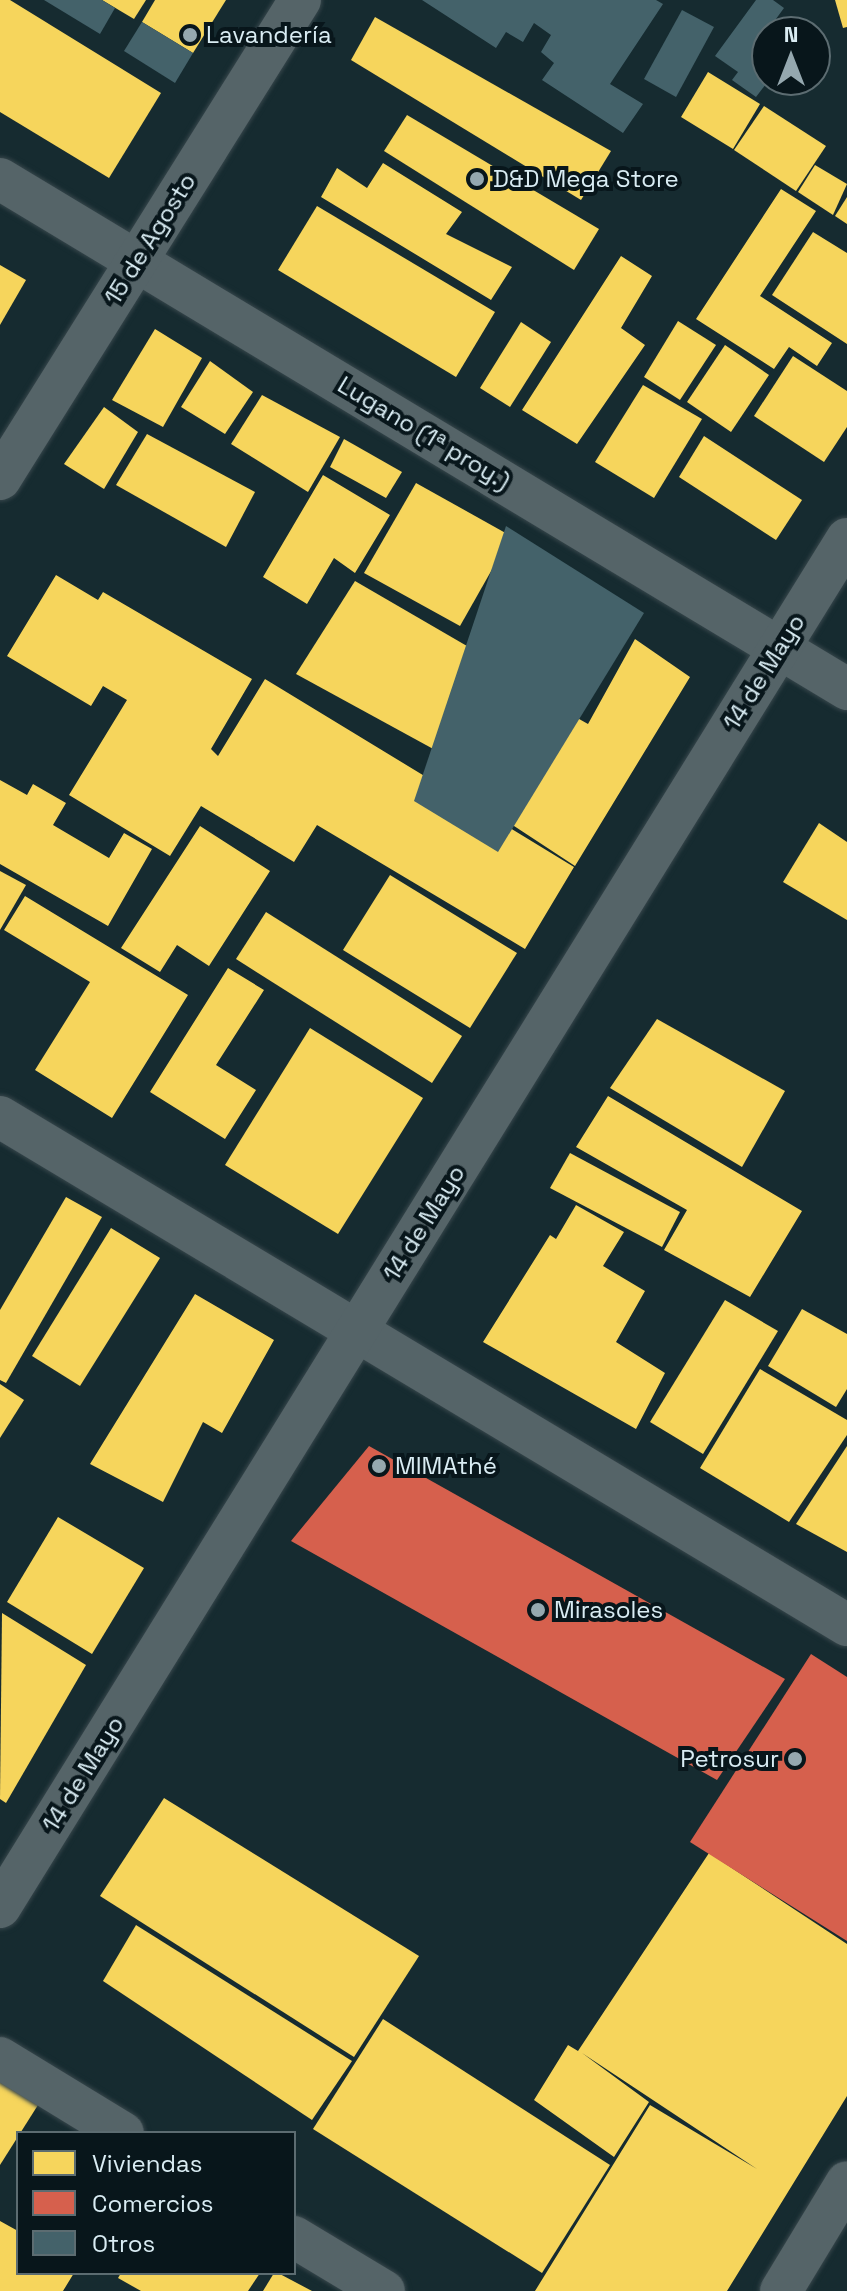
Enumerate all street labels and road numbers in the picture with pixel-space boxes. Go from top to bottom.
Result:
street label: 15 de Agosto [98,168,202,310]
street label: Lugano (1ª proy.) [333,370,515,496]
street label: 14 de Mayo [717,609,811,735]
street label: 14 de Mayo [377,1160,471,1286]
street label: 14 de Mayo [36,1711,130,1837]

